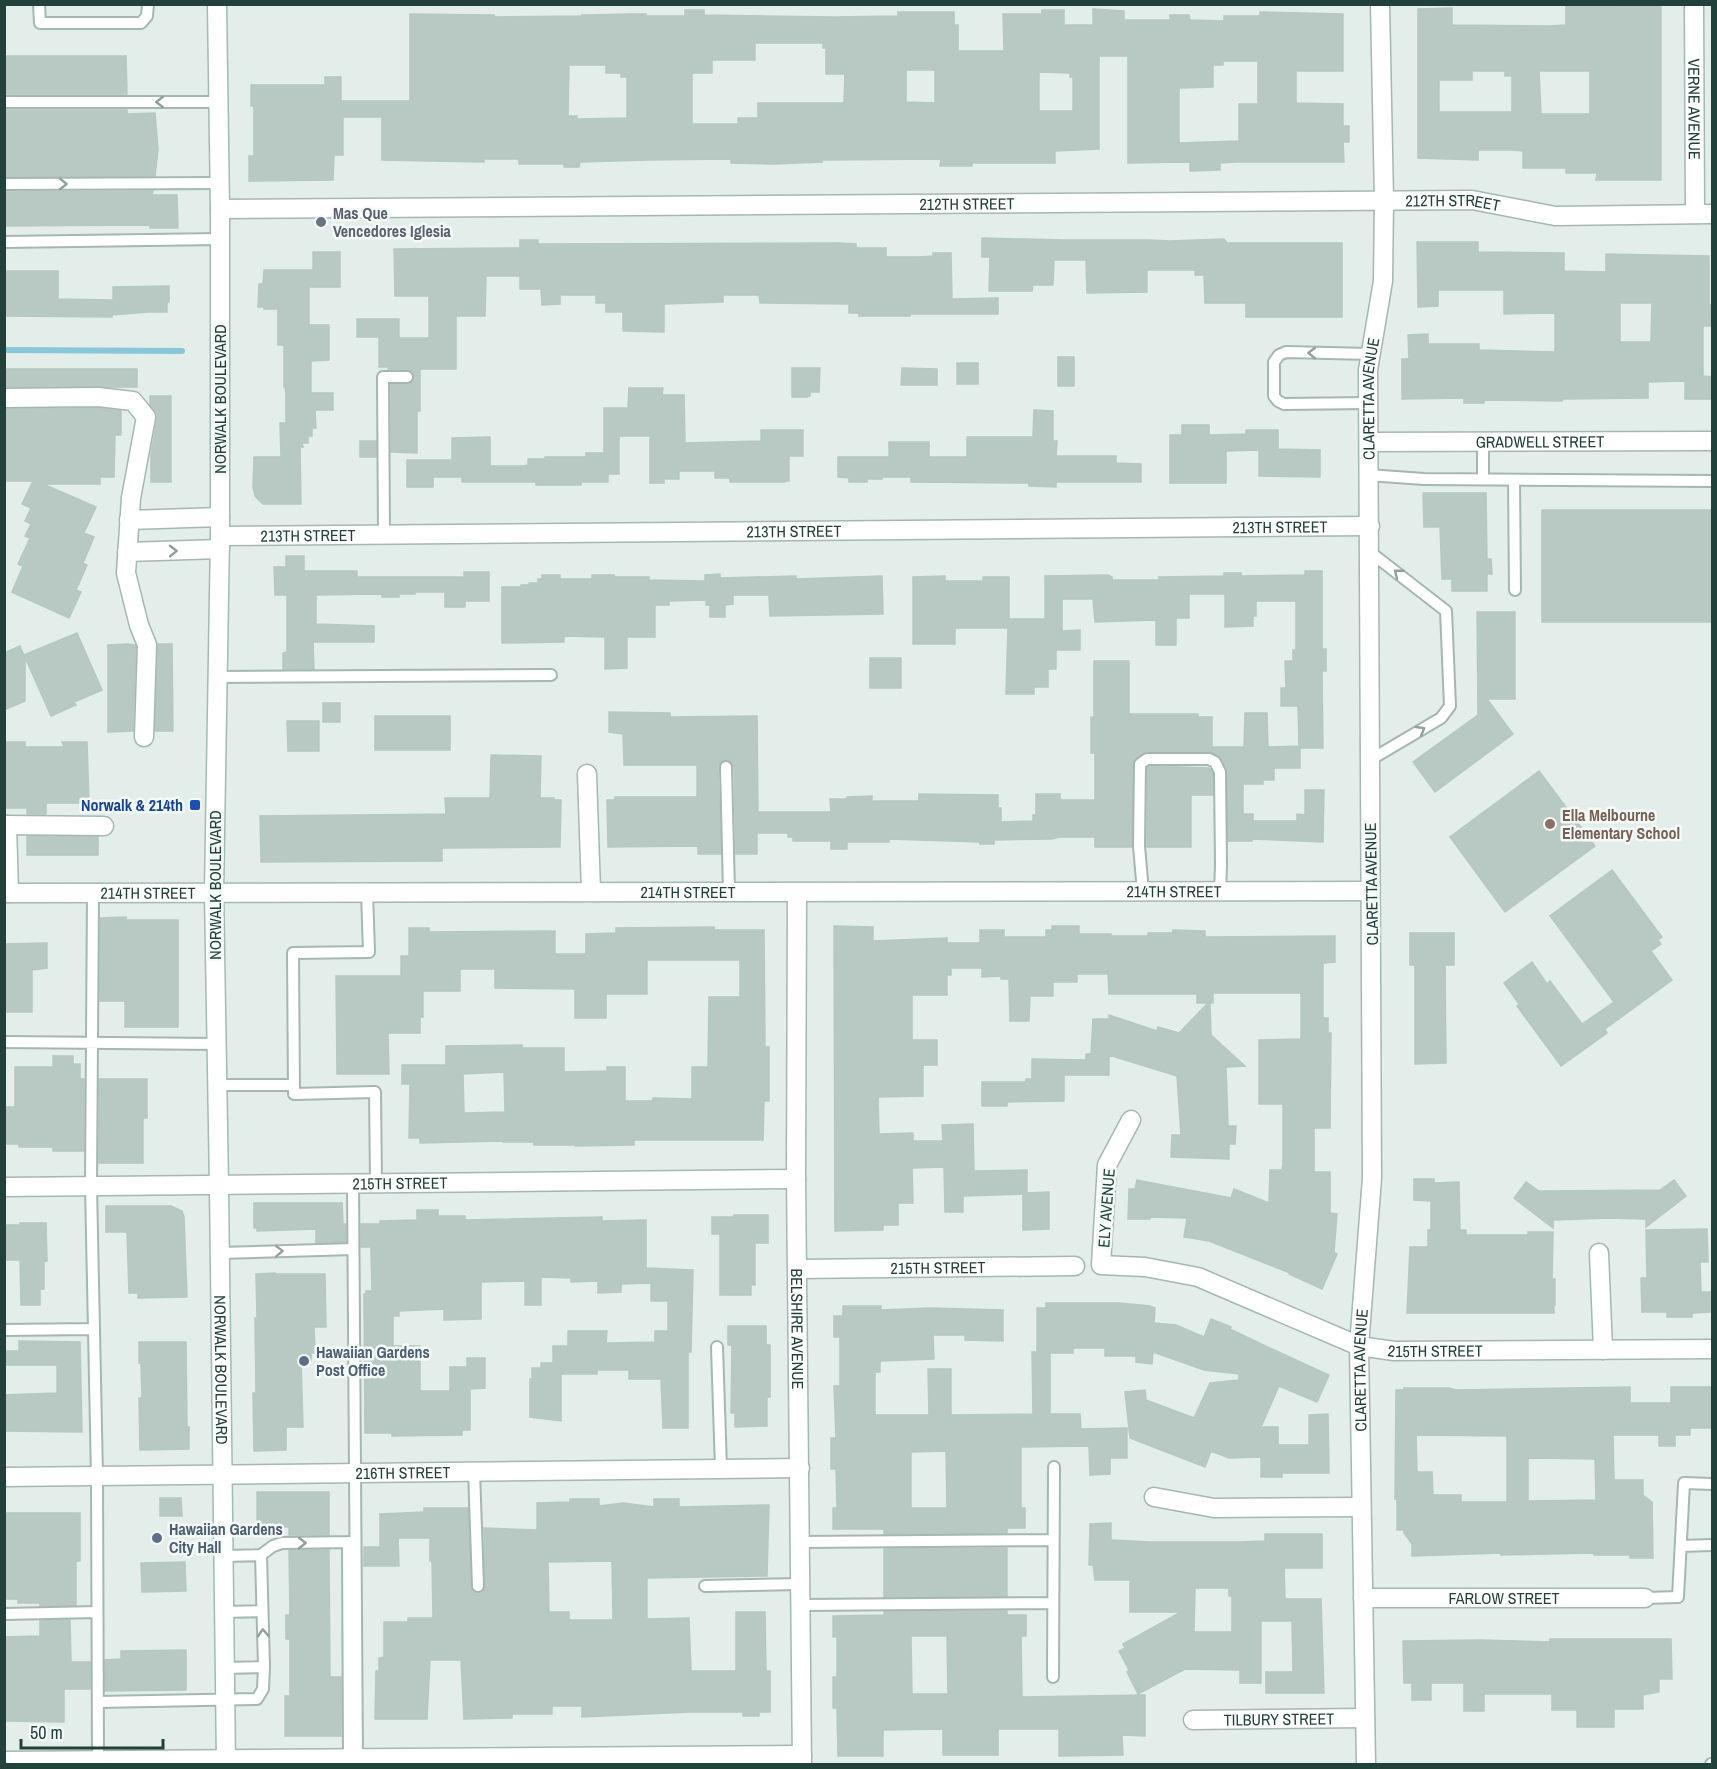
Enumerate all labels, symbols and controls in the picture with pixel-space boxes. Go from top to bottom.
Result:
street label: VERNE AVENUE [1683,58,1706,160]
one-way arrow [156,96,165,108]
one-way arrow [58,178,67,190]
street label: 212TH STREET [1405,189,1502,216]
street label: 212TH STREET [919,192,1015,215]
place label: Mas Que Vencedores Iglesia [333,202,452,242]
marker: Mas Que Vencedores Iglesia [314,215,328,229]
street label: NORWALK BOULEVARD [209,324,231,474]
street label: CLARETTA AVENUE [1357,336,1384,460]
one-way arrow [1307,347,1316,359]
street label: GRADWELL STREET [1476,430,1604,453]
street label: 213TH STREET [1232,515,1328,538]
street label: 213TH STREET [746,520,842,542]
street label: 213TH STREET [260,524,356,547]
one-way arrow [169,544,178,557]
one-way arrow [1394,570,1405,581]
one-way arrow [1415,726,1425,738]
place label: Norwalk & 214th [81,794,183,816]
marker: Norwalk & 214th [188,798,202,812]
place label: Ella Melbourne Elementary School [1562,804,1680,844]
street label: NORWALK BOULEVARD [204,810,226,960]
marker: Ella Melbourne Elementary School [1543,817,1557,831]
street label: CLARETTA AVENUE [1359,822,1383,946]
street label: 214TH STREET [1127,880,1221,902]
street label: 214TH STREET [641,881,735,903]
street label: 214TH STREET [101,882,195,904]
street label: ELY AVENUE [1092,1168,1120,1248]
street label: 215TH STREET [352,1172,448,1194]
one-way arrow [274,1245,283,1258]
street label: 215TH STREET [890,1256,986,1279]
street label: BELSHIRE AVENUE [786,1268,809,1390]
street label: NORWALK BOULEVARD [209,1295,233,1445]
street label: CLARETTA AVENUE [1348,1308,1373,1432]
street label: 215TH STREET [1386,1339,1483,1362]
place label: Hawaiian Gardens Post Office [316,1341,430,1381]
marker: Hawaiian Gardens Post Office [297,1354,311,1368]
street label: 216TH STREET [355,1461,451,1484]
place label: Hawaiian Gardens City Hall [169,1518,283,1558]
marker: Hawaiian Gardens City Hall [150,1531,164,1545]
one-way arrow [298,1537,307,1549]
street label: FARLOW STREET [1449,1587,1559,1609]
one-way arrow [257,1628,269,1637]
street label: TILBURY STREET [1224,1707,1334,1731]
scale bar [21,1712,164,1750]
text: 50 m [30,1720,63,1745]

